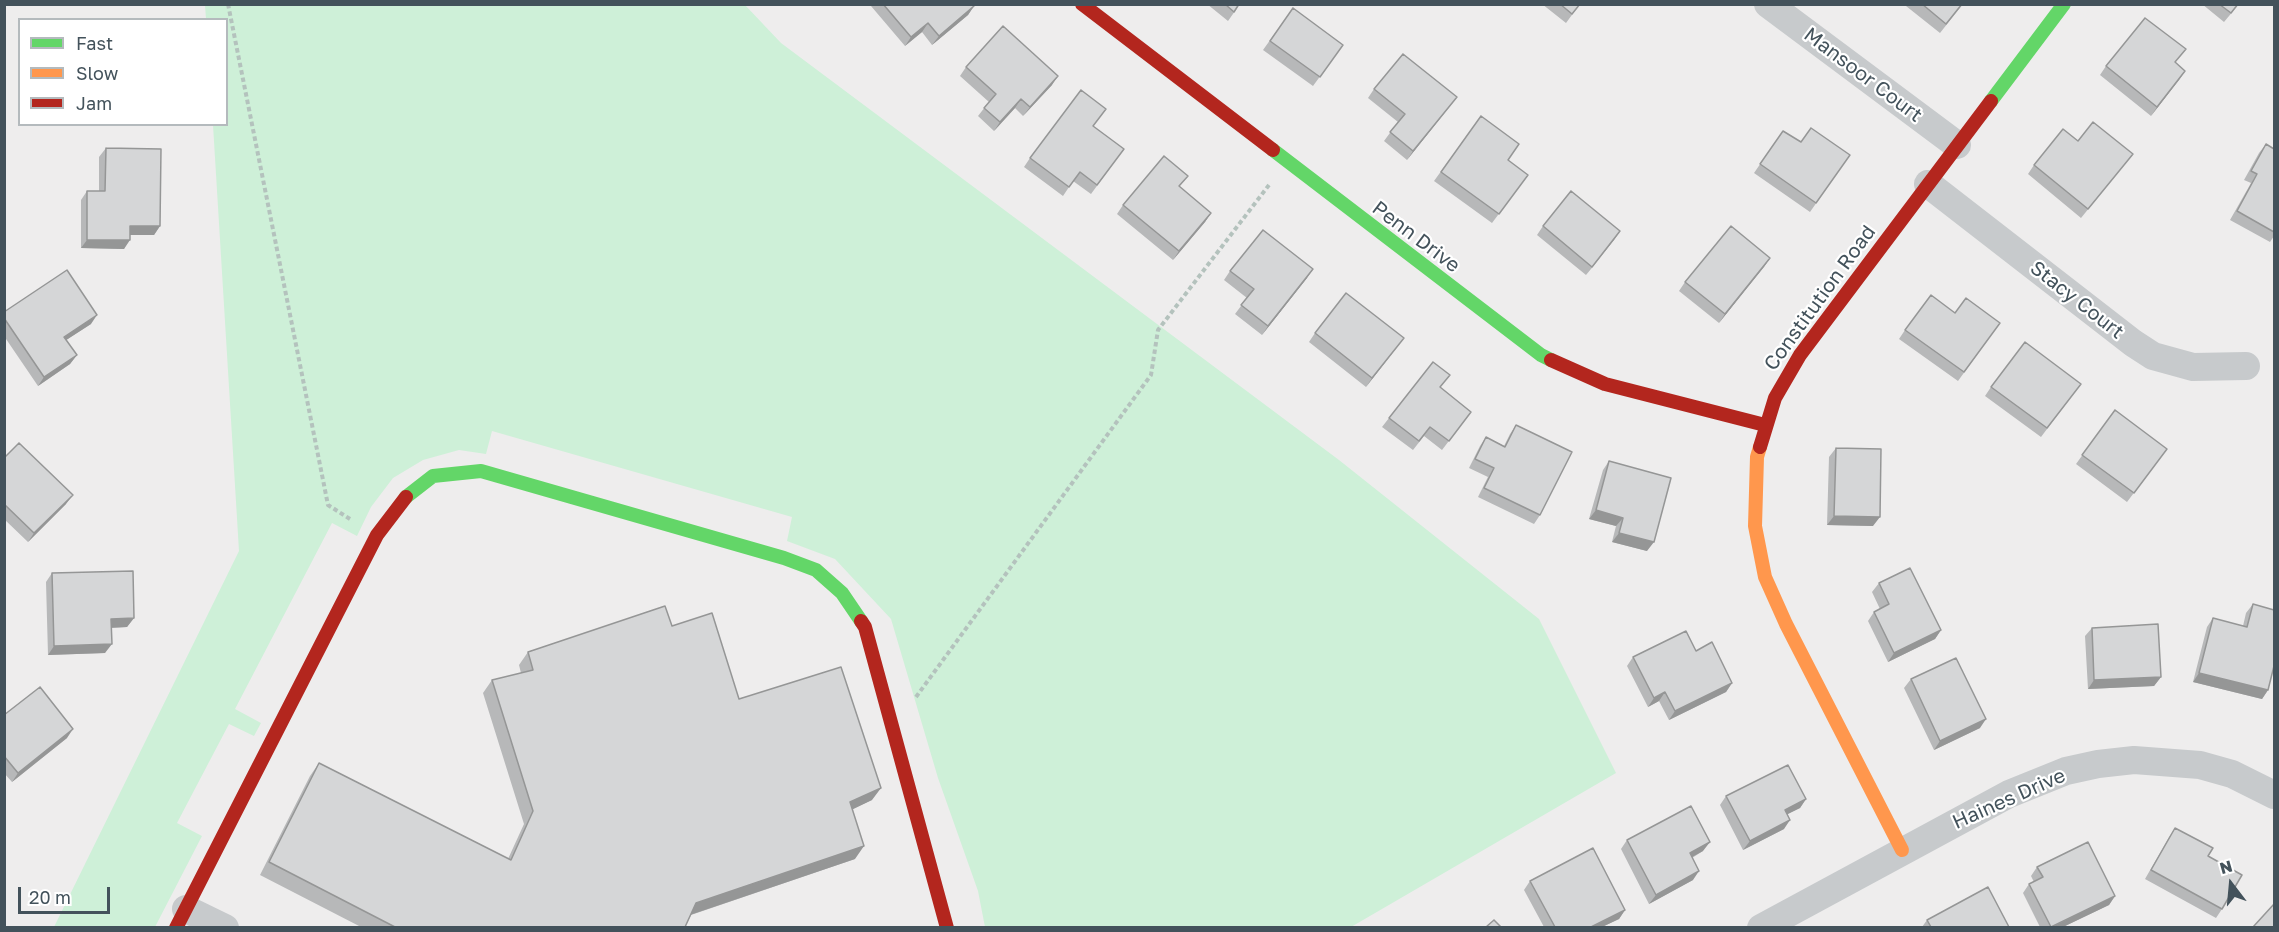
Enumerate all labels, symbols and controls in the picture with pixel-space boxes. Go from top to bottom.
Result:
legend [18,18,228,126]
street label: Mansoor Court [1799,23,1927,127]
text: Fast [76,32,113,54]
text: Slow [76,62,118,84]
text: Jam [76,92,112,114]
street label: Penn Drive [1367,196,1465,278]
street label: Constitution Road [1759,221,1881,375]
street label: Stacy Court [2025,256,2129,344]
street label: Haines Drive [1949,763,2069,835]
north arrow [2201,854,2261,914]
text: N [2217,855,2235,878]
scale bar [21,875,112,913]
text: 20 m [29,886,71,908]

